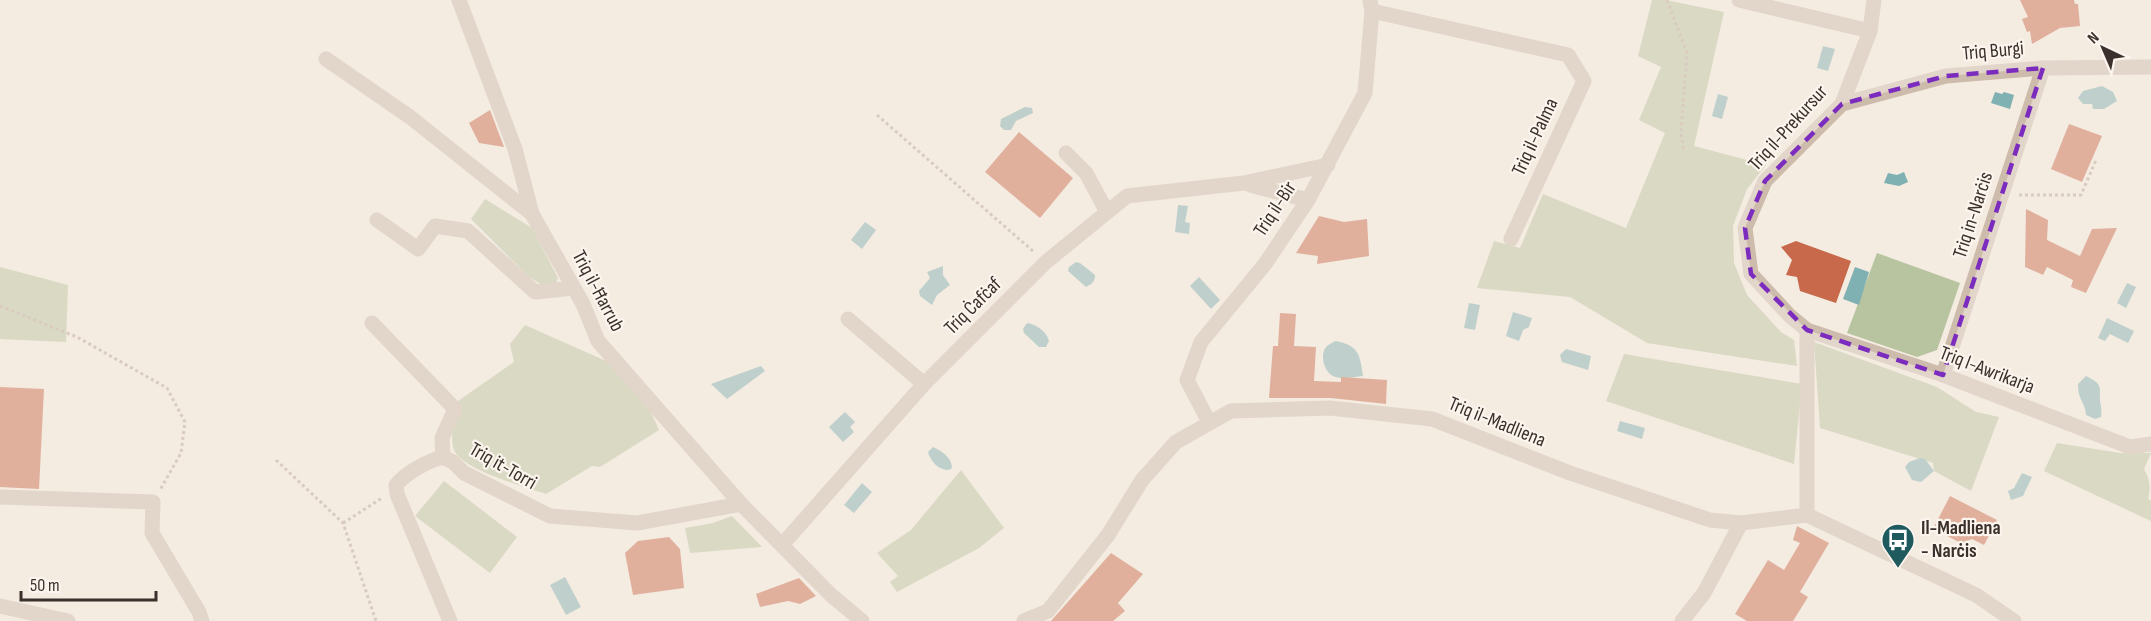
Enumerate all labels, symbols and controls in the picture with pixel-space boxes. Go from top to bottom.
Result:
north arrow [2073,18,2133,78]
text: N [2084,28,2103,48]
street label: Triq Burgi [1961,36,2025,66]
street label: Triq il-Prekursur [1743,80,1833,176]
street label: Triq il-Palma [1507,95,1563,179]
street label: Triq in-Narċis [1948,169,1998,261]
street label: Triq il-Bir [1248,177,1302,241]
street label: Triq il-Ħarrub [567,246,629,336]
street label: Triq Ċafċaf [939,272,1007,340]
street label: Triq l-Awrikarja [1936,341,2038,399]
street label: Triq il-Madliena [1445,392,1549,452]
street label: Triq it-Torri [465,437,541,495]
place label: Il-Madliena - Narċis [1921,516,2001,563]
bus stop icon: Il-Madliena - Narċis [1880,522,1916,569]
scale bar [21,564,156,602]
text: 50 m [30,575,60,596]

